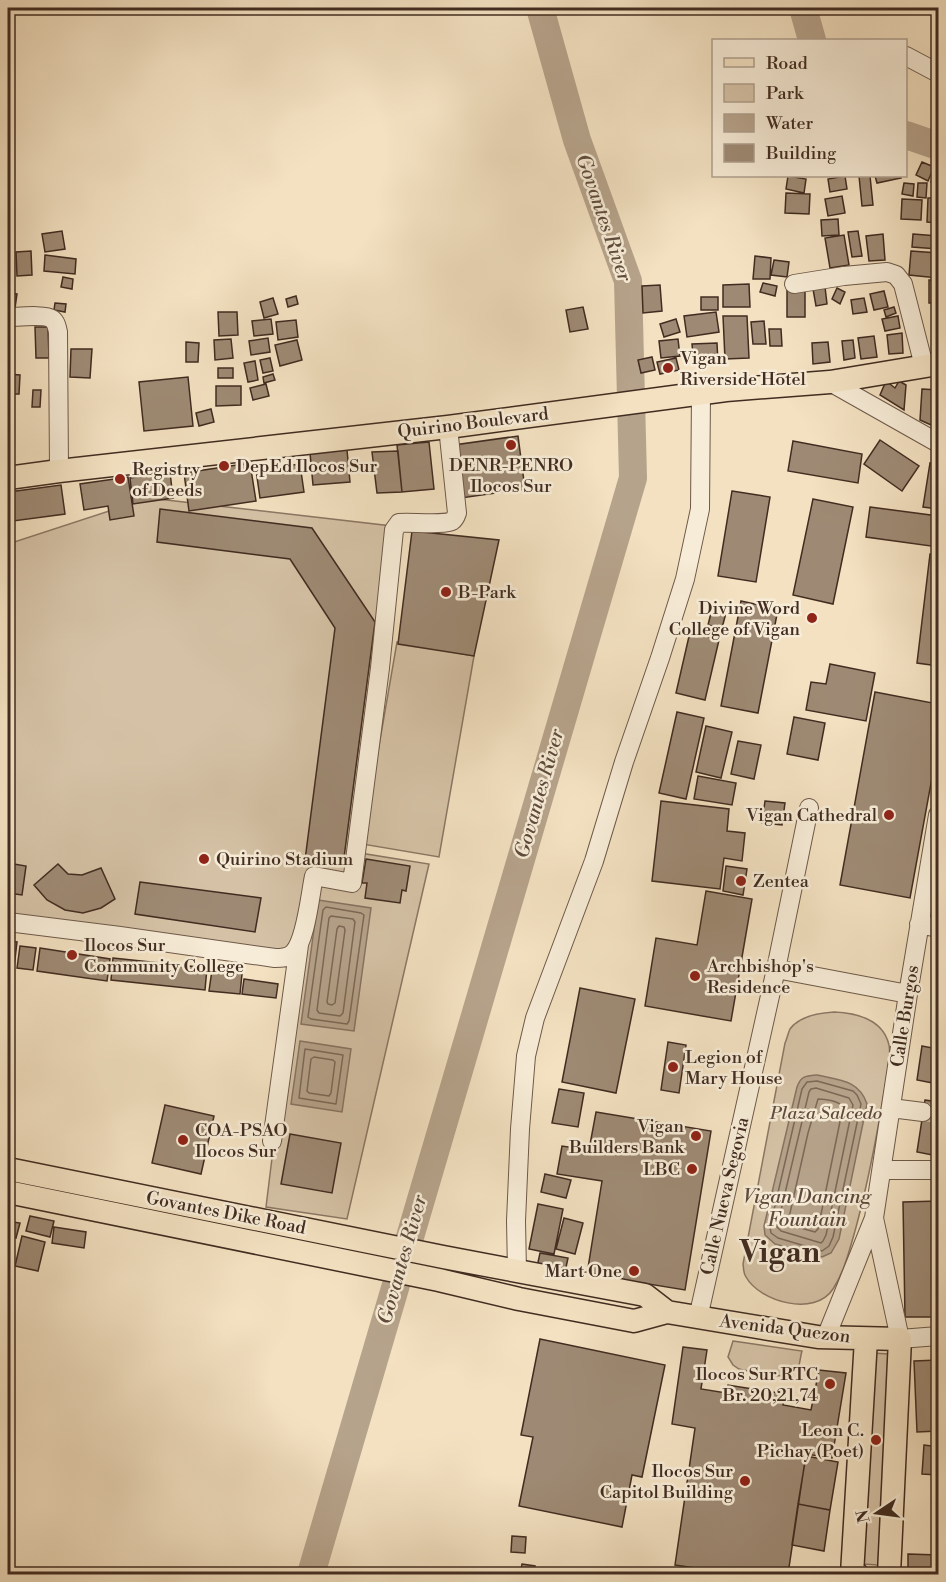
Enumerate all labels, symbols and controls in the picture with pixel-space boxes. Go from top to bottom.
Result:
legend [712,39,907,177]
text: Road [766,52,809,75]
text: Park [766,82,805,105]
text: Water [765,112,814,135]
text: Building [765,142,837,165]
water label: Govantes River [569,151,637,286]
place label: Vigan Riverside Hotel [679,347,806,391]
marker: Vigan Riverside Hotel [661,361,675,375]
street label: Quirino Boulevard [396,402,551,444]
marker: DENR-PENRO Ilocos Sur [504,438,518,452]
place label: DENR-PENRO Ilocos Sur [449,454,573,498]
place label: DepEd Ilocos Sur [236,455,378,478]
place label: Registry of Deeds [132,458,202,502]
marker: DepEd Ilocos Sur [217,459,231,473]
marker: Registry of Deeds [113,472,127,486]
place label: B-Park [457,581,517,604]
marker: B-Park [439,585,453,599]
place label: Divine Word College of Vigan [669,597,801,641]
marker: Divine Word College of Vigan [805,611,819,625]
water label: Govantes River [510,726,571,862]
place label: Vigan Cathedral [745,804,878,827]
marker: Vigan Cathedral [882,808,896,822]
place label: Quirino Stadium [216,848,353,871]
marker: Quirino Stadium [197,852,211,866]
place label: Zentea [753,870,810,893]
marker: Zentea [734,874,748,888]
place label: Ilocos Sur Community College [84,934,244,978]
marker: Ilocos Sur Community College [65,948,79,962]
place label: Archbishop's Residence [706,955,814,999]
street label: Calle Burgos [886,963,924,1069]
marker: Archbishop's Residence [688,969,702,983]
place label: Legion of Mary House [685,1046,783,1090]
marker: Legion of Mary House [666,1060,680,1074]
park label: Plaza Salcedo [769,1102,882,1125]
street label: Calle Nueva Segovia [696,1114,755,1277]
place label: Vigan Builders Bank [568,1115,686,1159]
place label: COA-PSAO Ilocos Sur [195,1119,288,1163]
marker: Vigan Builders Bank [689,1129,703,1143]
marker: COA-PSAO Ilocos Sur [176,1133,190,1147]
place label: LBC [643,1158,680,1181]
marker: LBC [685,1162,699,1176]
water label: Vigan Dancing Fountain [743,1185,873,1233]
street label: Govantes Dike Road [144,1186,309,1240]
water label: Govantes River [373,1192,434,1328]
district label: Vigan [739,1234,821,1272]
place label: Mart One [545,1260,622,1283]
marker: Mart One [627,1264,641,1278]
street label: Avenida Quezon [717,1309,852,1348]
place label: Ilocos Sur RTC Br. 20,21,74 [695,1363,818,1407]
marker: Ilocos Sur RTC Br. 20,21,74 [823,1377,837,1391]
place label: Leon C. Pichay (Poet) [757,1419,864,1463]
marker: Leon C. Pichay (Poet) [869,1433,883,1447]
place label: Ilocos Sur Capitol Building [600,1460,734,1504]
marker: Ilocos Sur Capitol Building [738,1474,752,1488]
north arrow [847,1483,907,1543]
text: N [852,1507,875,1525]

